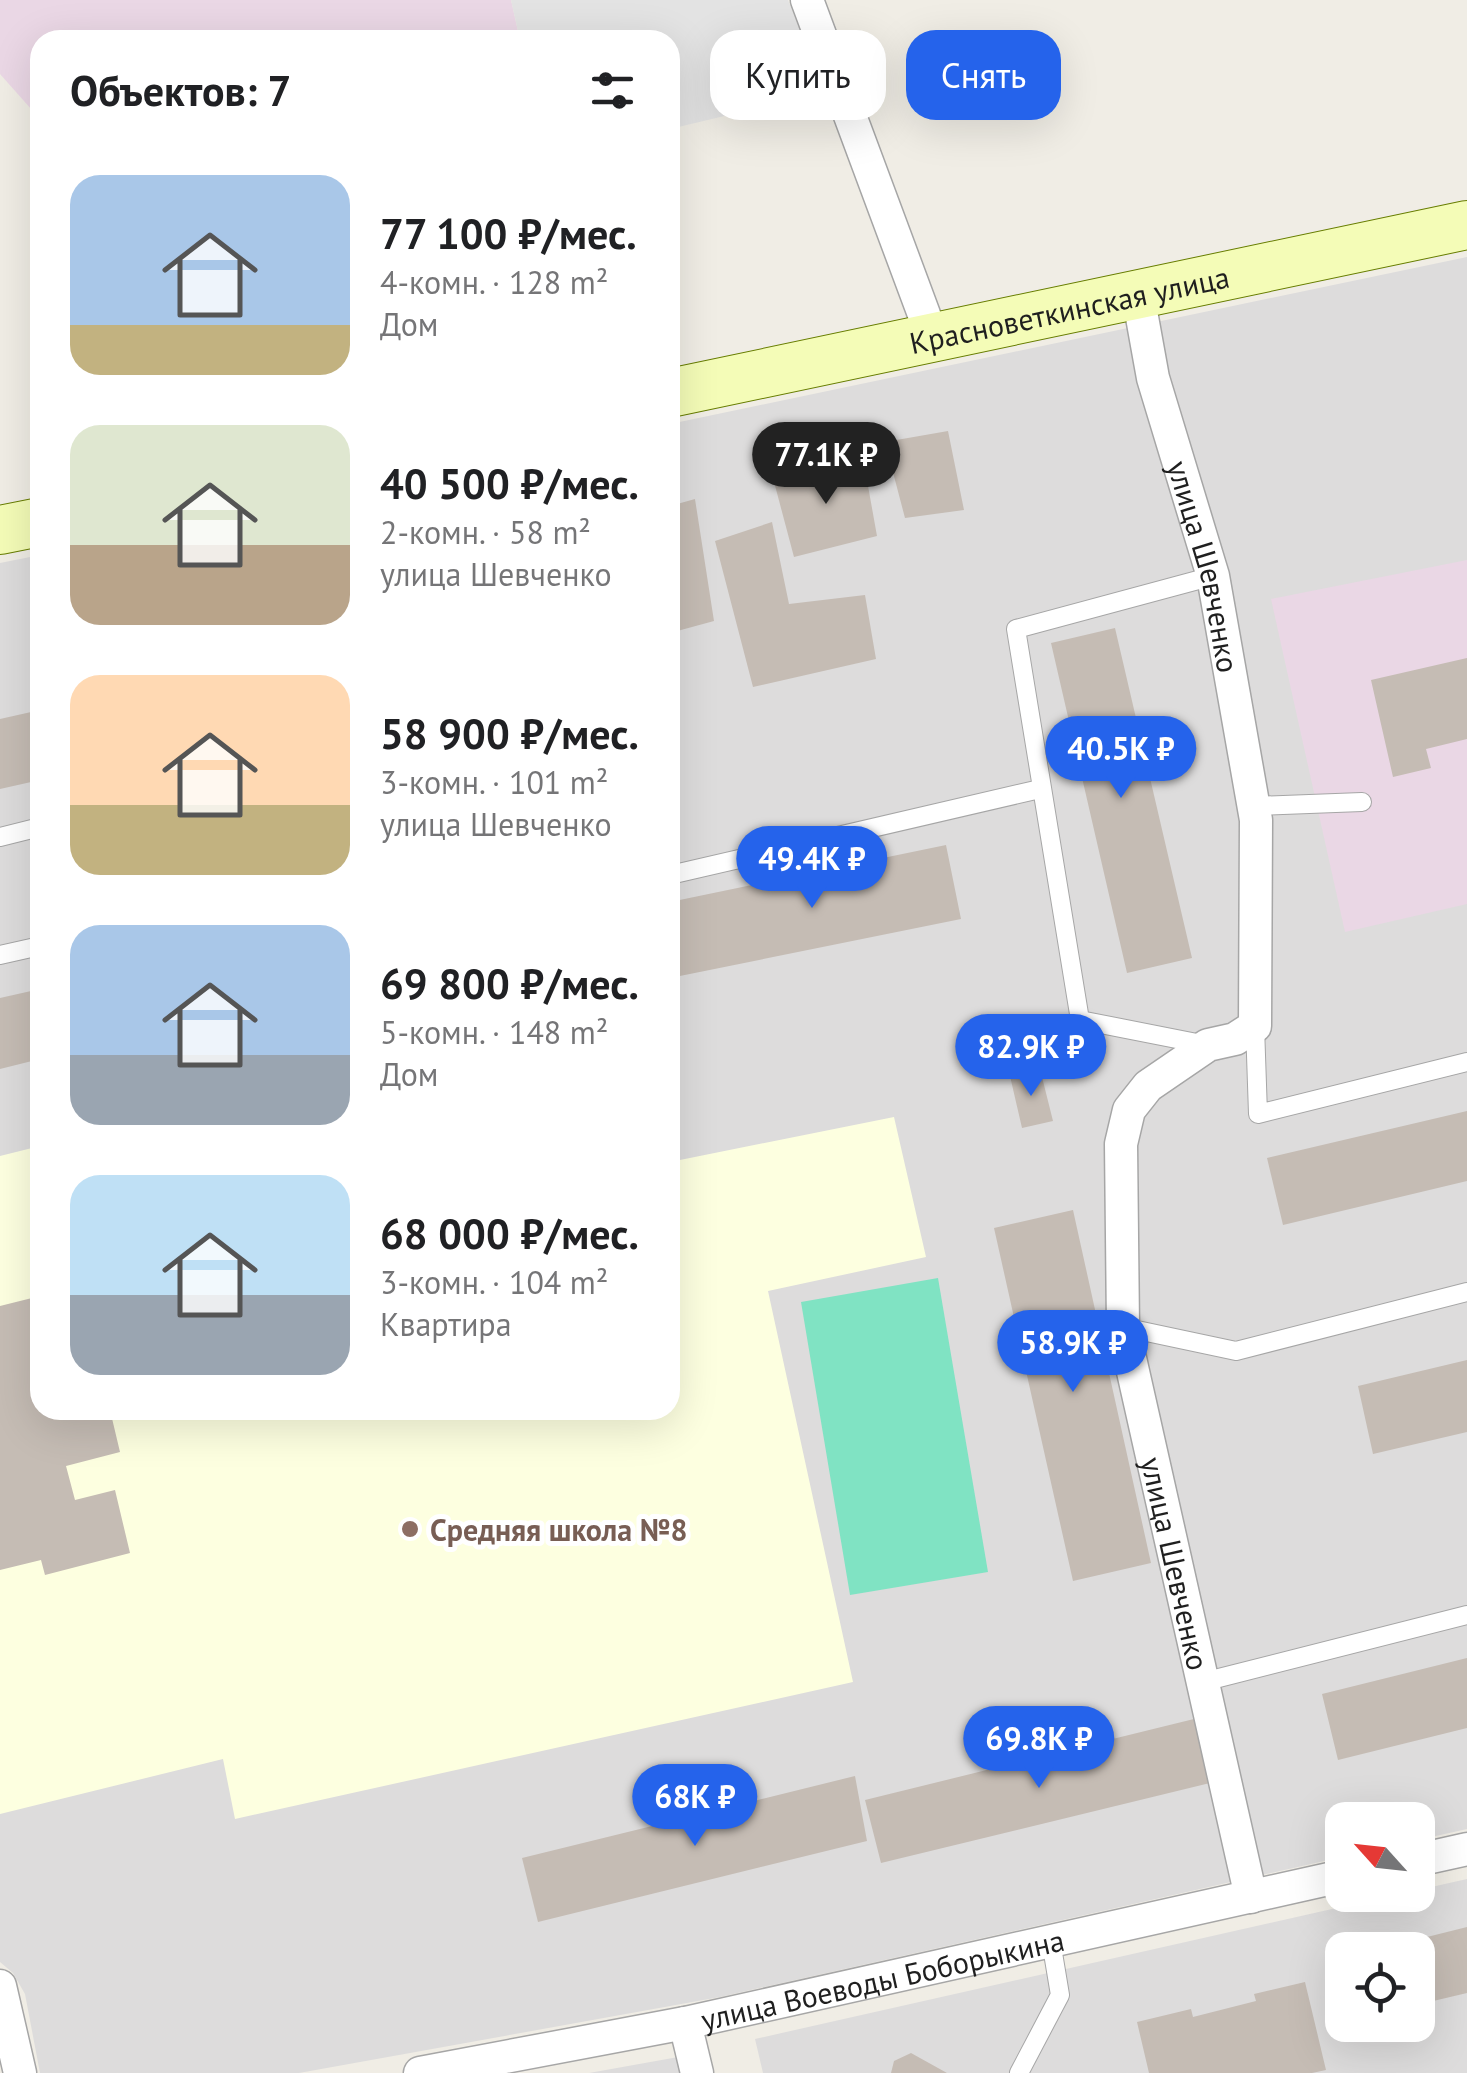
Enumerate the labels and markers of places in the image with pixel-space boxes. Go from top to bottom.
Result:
pin: 77.1K ₽ [734,422,918,507]
pin: 40.5K ₽ [1029,716,1213,801]
pin: 49.4K ₽ [720,826,904,911]
pin: 82.9K ₽ [939,1014,1123,1099]
pin: 58.9K ₽ [981,1310,1165,1395]
place label: Средняя школа №8 [430,1510,688,1549]
marker: Средняя школа №8 [399,1518,421,1540]
pin: 69.8K ₽ [947,1706,1131,1791]
pin: 68K ₽ [625,1764,765,1849]

